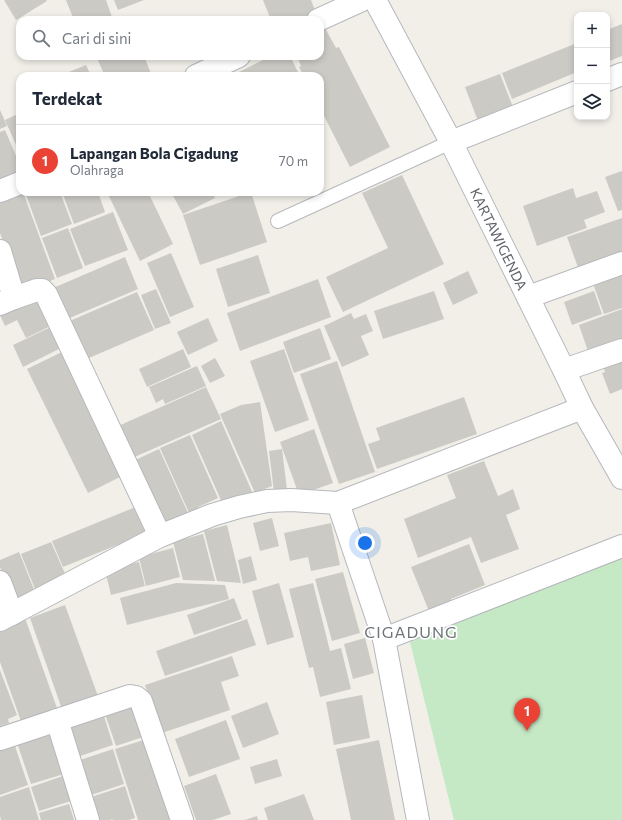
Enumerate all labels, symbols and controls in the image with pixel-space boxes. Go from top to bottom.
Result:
map controls [574,12,610,120]
button: + [574,12,610,48]
search box [16,16,324,60]
icon: search [30,27,52,49]
text: Cari di sini [62,29,131,47]
button: − [574,48,610,84]
button: layers [574,84,610,120]
text: Terdekat [32,88,102,109]
text: Lapangan Bola Cigadung [70,144,238,162]
text: 1 [42,153,48,169]
text: 70 m [279,153,308,169]
text: Olahraga [70,162,124,178]
street label: KARTAWIGENDA [467,185,531,293]
your location [355,533,375,553]
district label: CIGADUNG [364,622,458,641]
pin: 1 [514,698,540,731]

